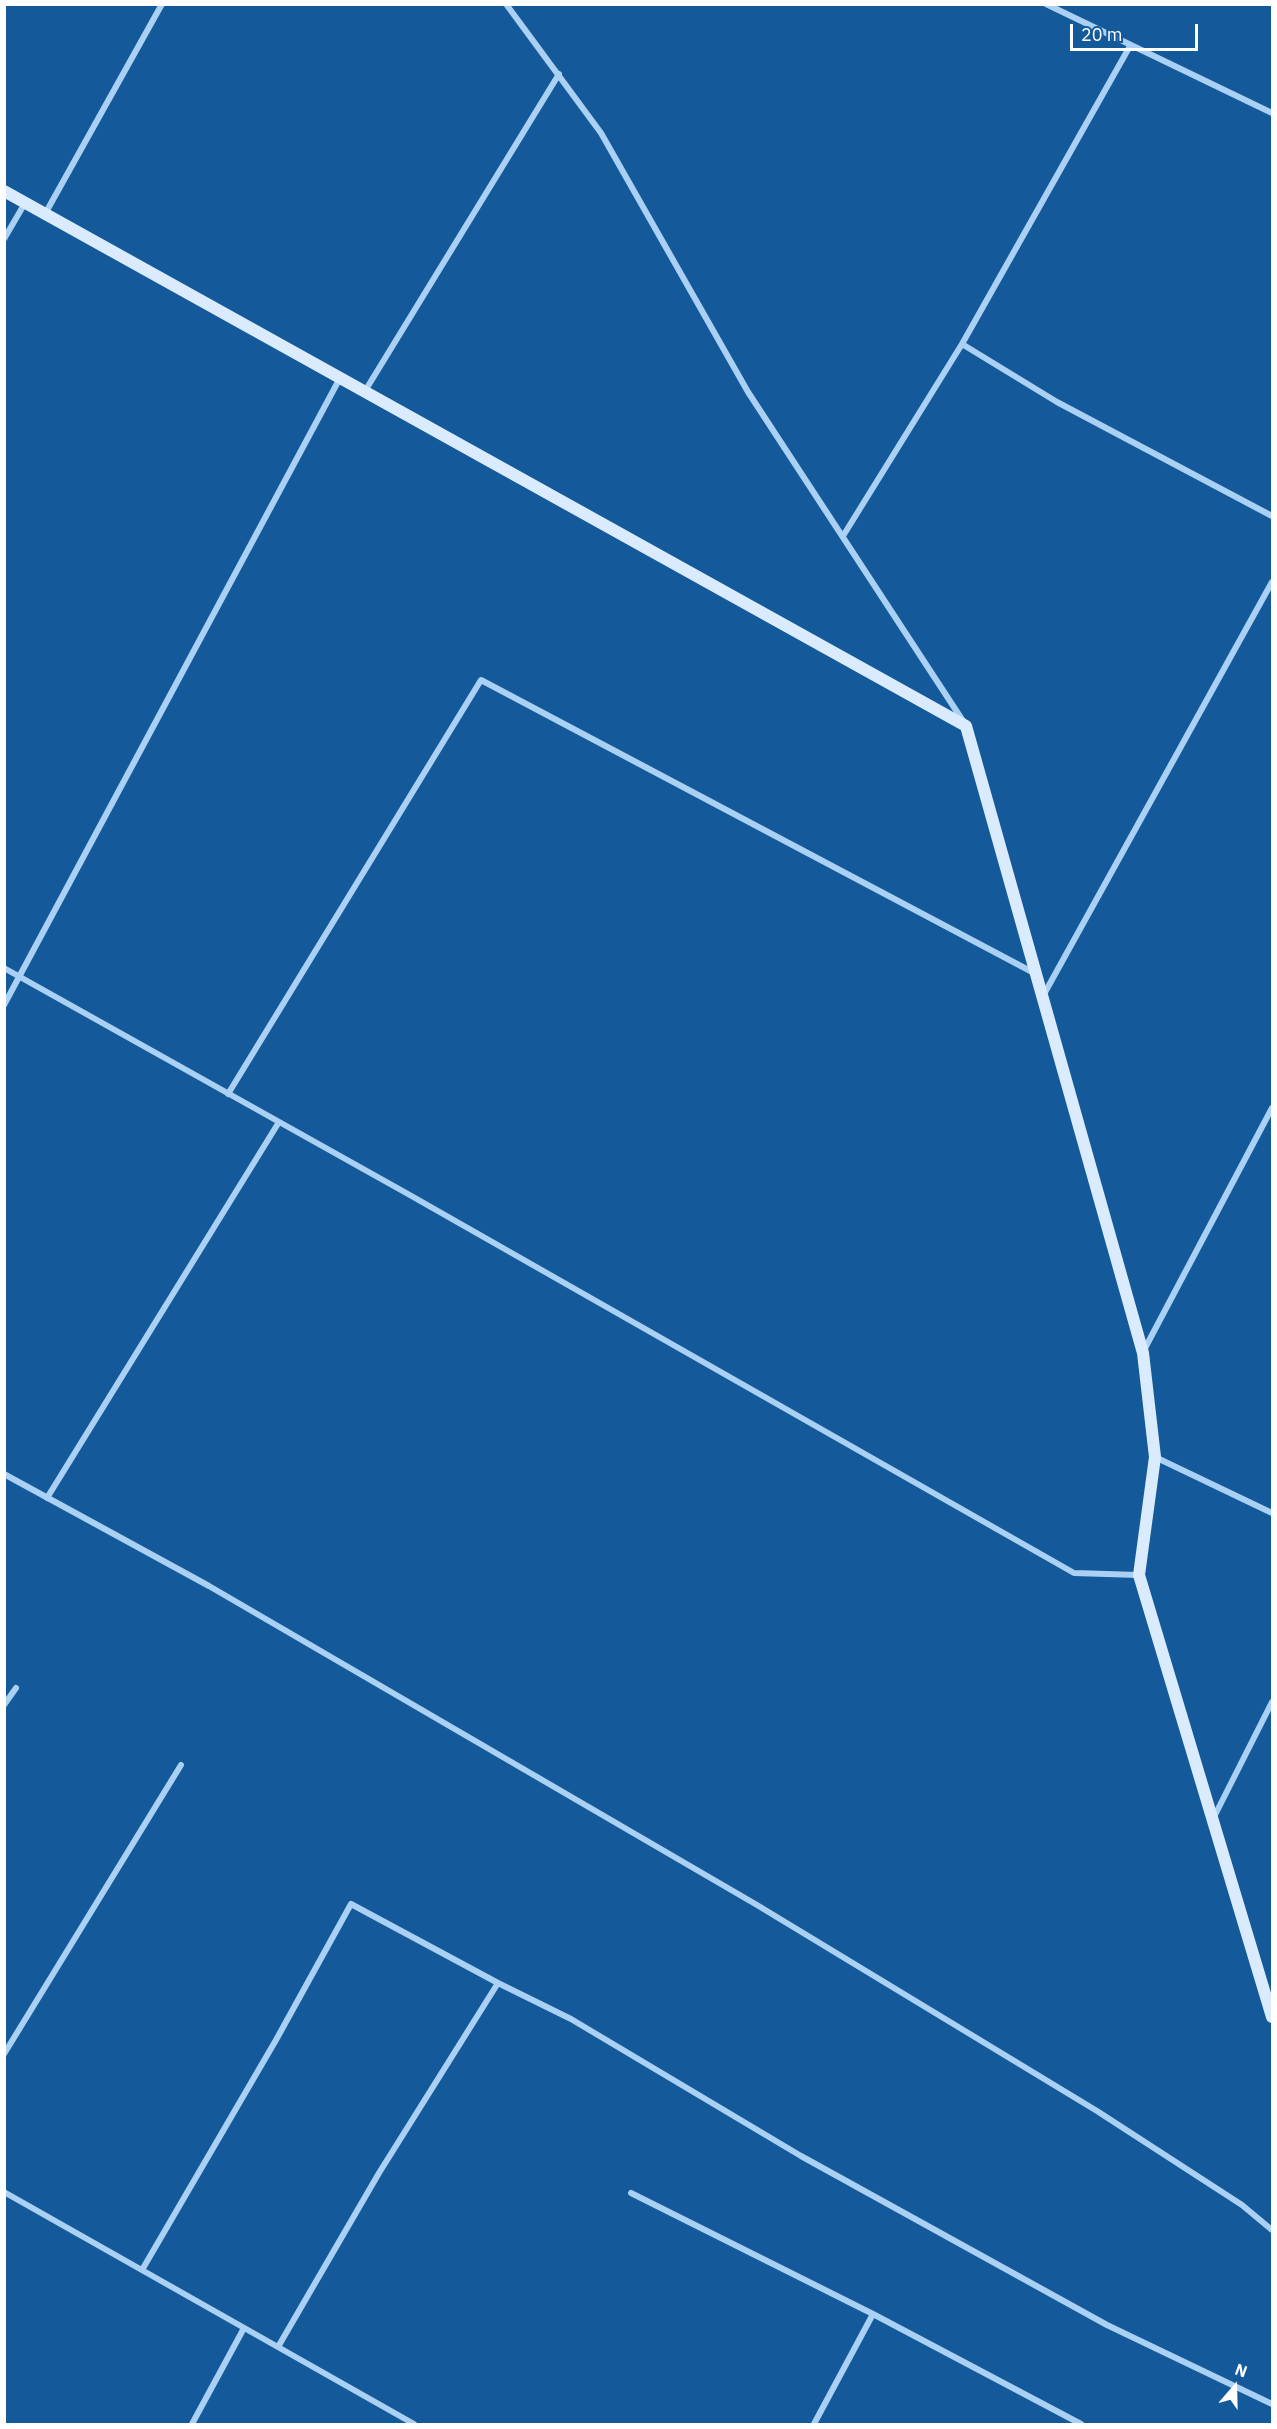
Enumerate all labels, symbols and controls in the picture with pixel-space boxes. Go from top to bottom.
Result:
scale bar [1073,12,1200,50]
text: 20 m [1081,23,1123,46]
north arrow [1205,2357,1265,2417]
text: N [1232,2359,1250,2381]

